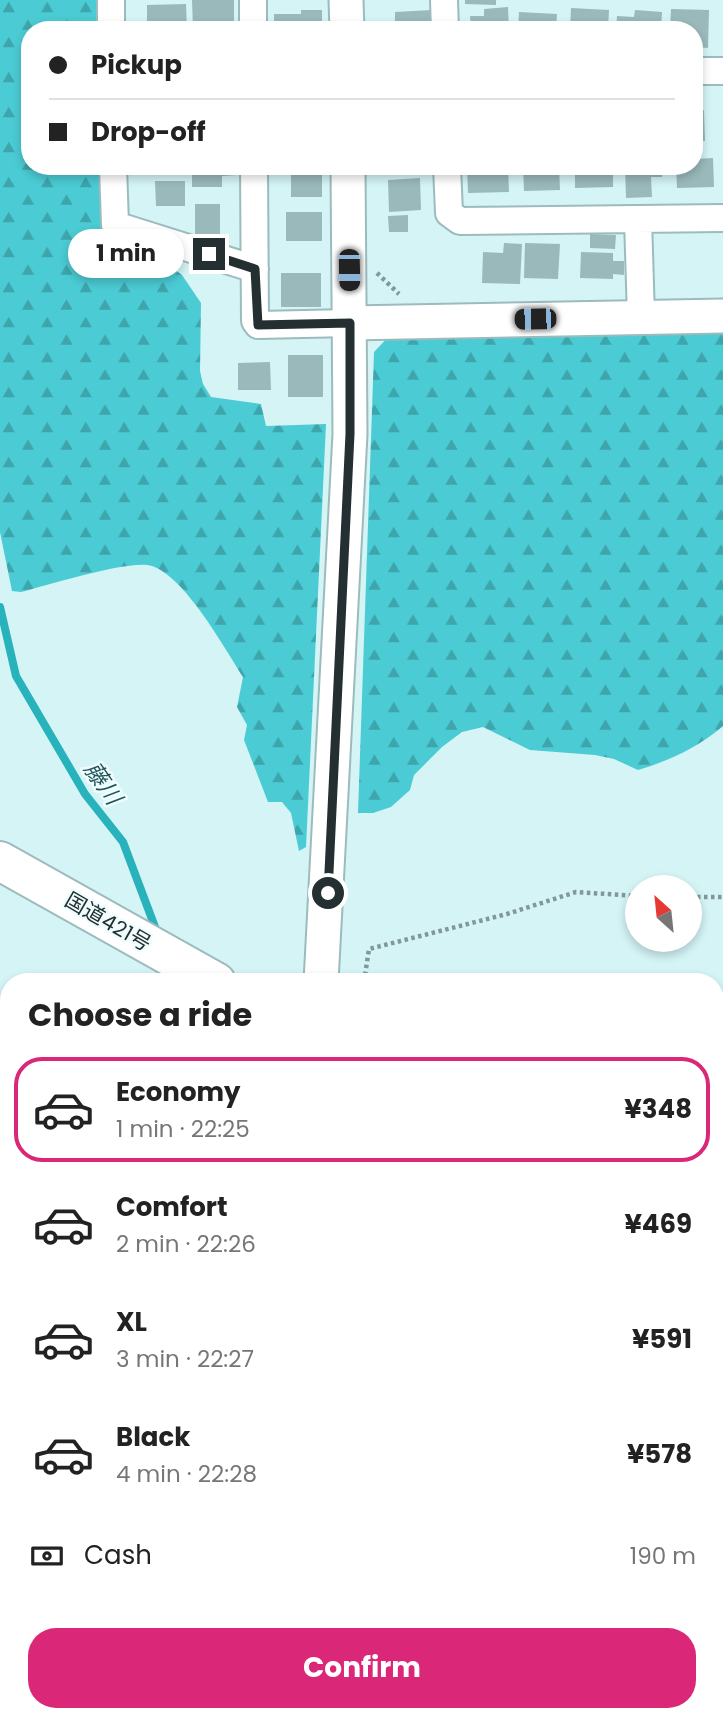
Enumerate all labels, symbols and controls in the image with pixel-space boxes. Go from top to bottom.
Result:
text: Pickup [91,47,182,83]
text: Drop-off [91,114,206,150]
callout: 1 min [69,230,184,278]
text: 1 min [96,237,156,269]
route end [193,238,225,270]
car [339,249,360,291]
car [514,308,557,330]
water label: 藤川 [77,755,131,813]
north arrow [625,875,702,952]
map controls [625,875,702,952]
route start [312,877,344,909]
street label: 国道421号 [60,885,157,958]
text: Choose a ride [28,992,252,1037]
text: Economy [116,1074,240,1110]
icon: car [32,1078,95,1141]
text: ¥348 [624,1091,692,1127]
text: 1 min · 22:25 [116,1113,250,1145]
text: Comfort [116,1189,228,1225]
icon: car [32,1193,95,1256]
text: ¥469 [624,1206,692,1242]
text: 2 min · 22:26 [116,1228,256,1260]
text: XL [116,1304,147,1340]
icon: car [32,1308,95,1371]
text: ¥591 [632,1321,692,1357]
text: 3 min · 22:27 [116,1343,254,1375]
text: Black [116,1419,190,1455]
icon: car [32,1423,95,1486]
text: ¥578 [627,1436,692,1472]
text: 4 min · 22:28 [116,1458,257,1490]
icon: cash [28,1537,66,1575]
text: Cash [84,1537,152,1573]
text: 190 m [630,1540,696,1572]
button: Confirm [28,1628,696,1708]

